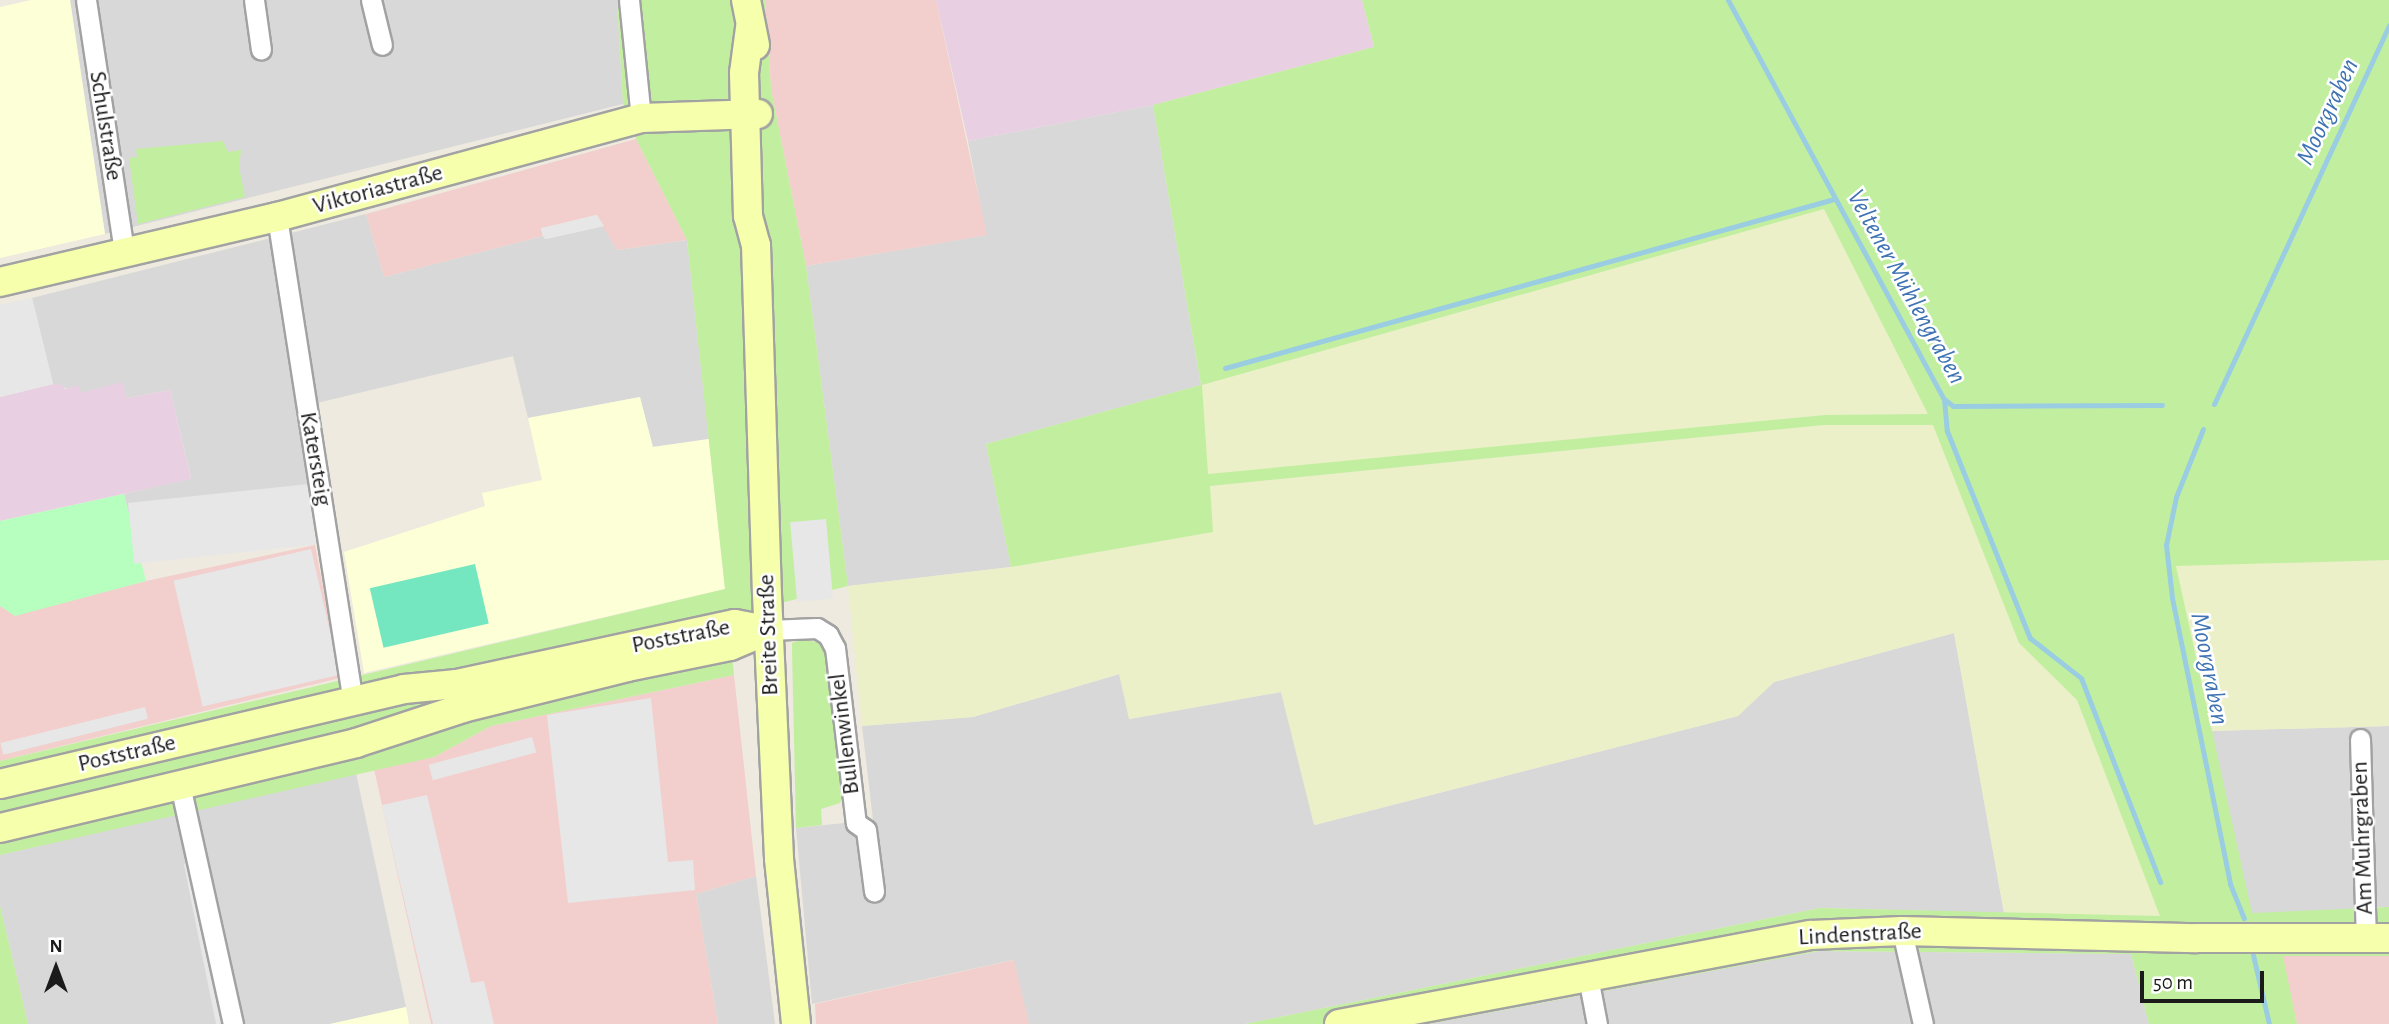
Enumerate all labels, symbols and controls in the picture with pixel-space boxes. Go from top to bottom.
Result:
water label: Moorgraben [2290,54,2366,170]
street label: Schulstraße [82,69,128,183]
street label: Viktoriastraße [310,159,446,221]
water label: Veltener Mühlengraben [1840,184,1972,390]
street label: Katersteig [293,410,337,508]
street label: Breite Straße [752,574,786,696]
water label: Moorgraben [2183,610,2235,728]
street label: Poststraße [630,613,732,661]
street label: Bullenwinkel [823,672,867,796]
street label: Poststraße [75,729,179,779]
street label: Am Muhrgraben [2346,761,2380,915]
street label: Lindenstraße [1798,917,1922,953]
north arrow [21,933,91,1003]
text: N [49,937,63,956]
scale bar [2144,958,2268,1002]
text: 50 m [2153,972,2193,993]

